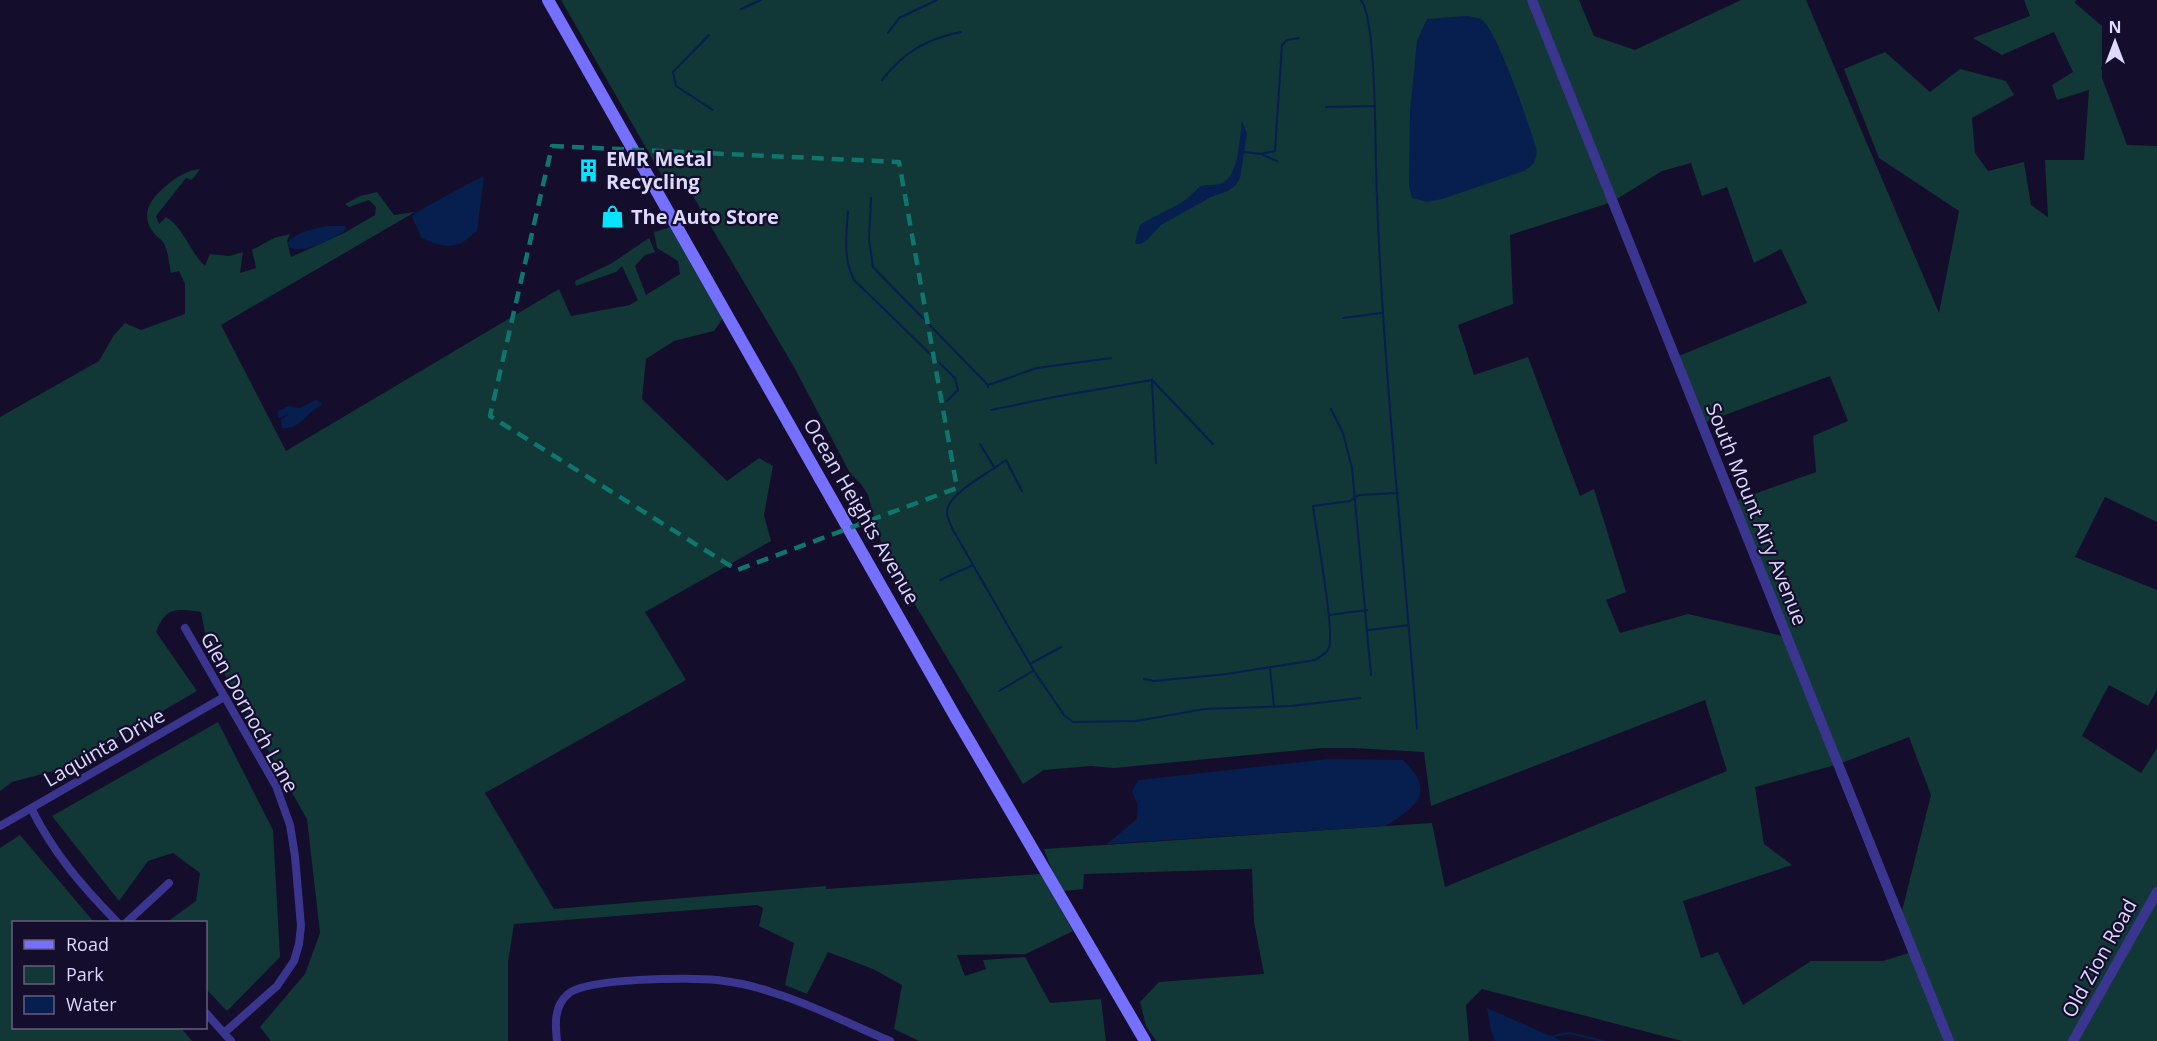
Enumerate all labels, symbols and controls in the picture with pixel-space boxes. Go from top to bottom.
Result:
north arrow [2085,12,2145,72]
text: N [2108,16,2122,38]
place label: EMR Metal Recycling [606,145,712,195]
building icon: EMR Metal Recycling [575,157,601,183]
shop icon: The Auto Store [600,203,626,229]
place label: The Auto Store [631,203,779,230]
street label: South Mount Airy Avenue [1700,399,1814,629]
street label: Ocean Heights Avenue [798,413,926,609]
street label: Glen Dornoch Lane [195,627,305,797]
street label: Laquinta Drive [38,701,170,793]
street label: Old Zion Road [2055,894,2143,1022]
legend [12,921,207,1029]
text: Road [66,932,109,956]
text: Park [66,962,104,986]
text: Water [66,992,117,1016]

